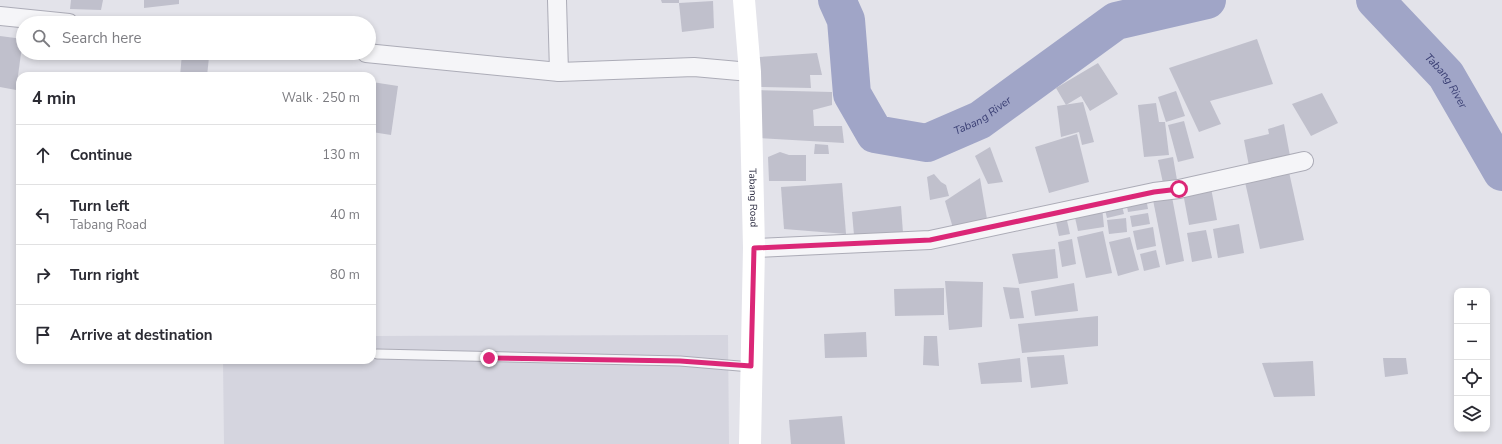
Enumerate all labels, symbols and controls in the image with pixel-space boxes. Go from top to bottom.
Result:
search box [16,16,376,60]
icon: search [30,27,52,49]
text: Search here [62,28,142,48]
water label: Tabang River [1422,50,1472,112]
text: 4 min [32,87,76,110]
text: Walk · 250 m [282,89,360,107]
water label: Tabang River [951,92,1015,138]
icon: ahead [32,144,54,166]
text: Continue [70,145,132,165]
text: 130 m [322,146,360,164]
street label: Tabang Road [745,168,761,228]
route start [1170,180,1188,198]
text: Turn left [70,196,129,216]
icon: left [32,204,54,226]
text: 40 m [330,206,360,224]
text: Tabang Road [70,216,147,234]
icon: right [32,264,54,286]
text: Turn right [70,265,139,285]
text: 80 m [330,266,360,284]
map controls [1454,288,1490,432]
button: + [1454,288,1490,324]
icon: arrive [32,324,54,346]
button: − [1454,324,1490,360]
text: Arrive at destination [70,325,213,345]
route end [480,349,498,367]
button: locate [1454,360,1490,396]
button: layers [1454,396,1490,432]

